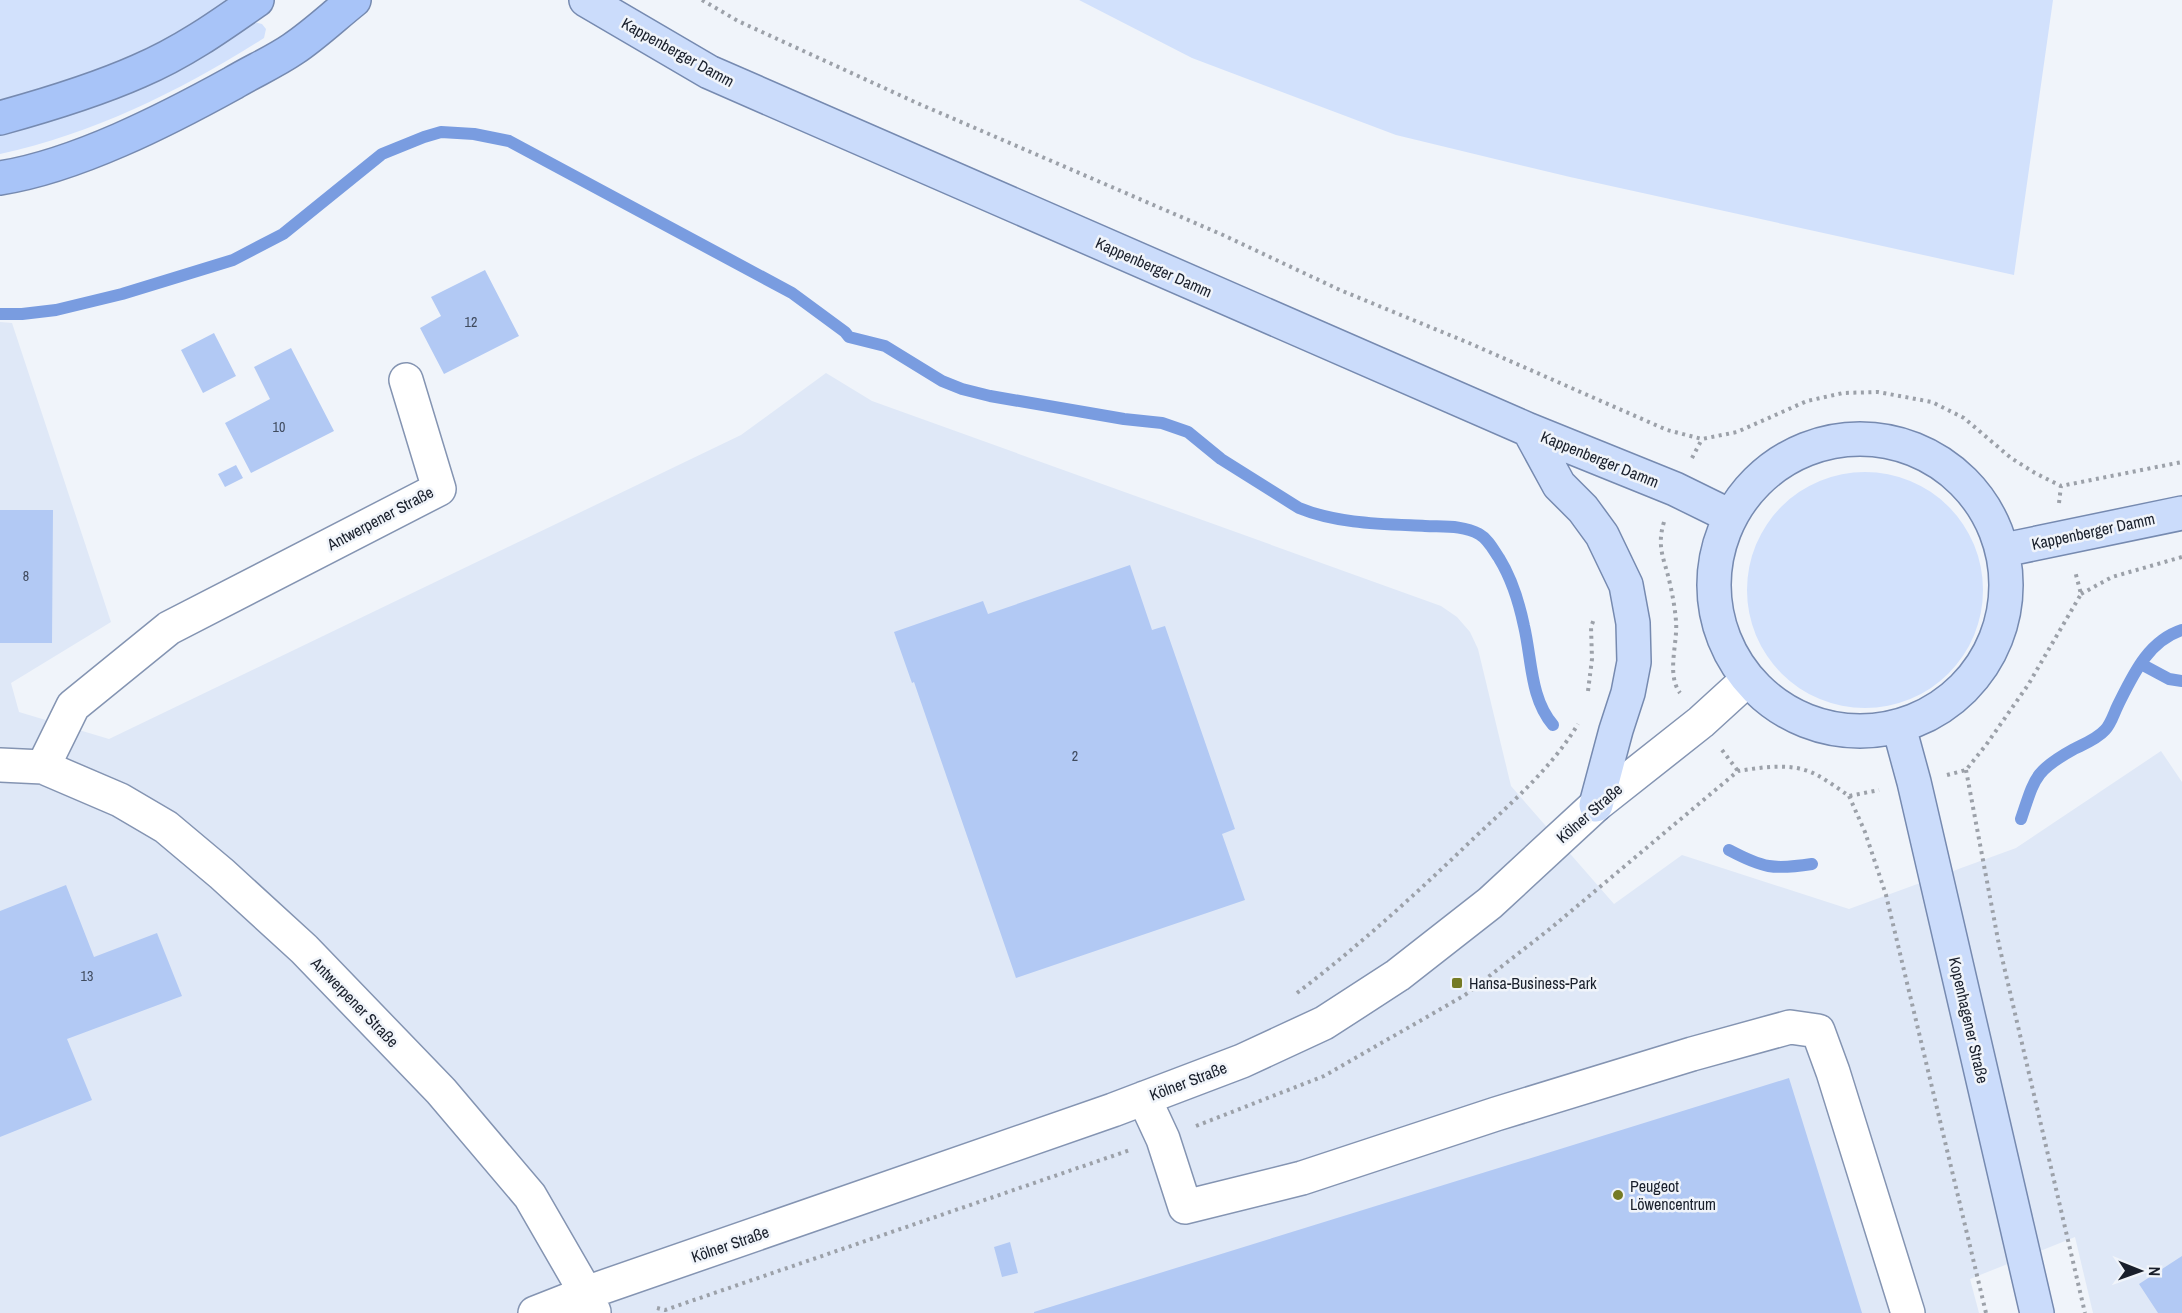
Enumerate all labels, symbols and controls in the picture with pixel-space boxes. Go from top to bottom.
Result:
street label: Kappenberger Damm [618,12,738,92]
street label: Kappenberger Damm [1092,231,1216,303]
house number: 12 [465,313,477,331]
house number: 10 [273,418,285,436]
street label: Kappenberger Damm [1538,425,1662,493]
street label: Antwerpener Straße [322,481,437,556]
street label: Kappenberger Damm [2029,507,2157,555]
house number: 8 [23,567,29,585]
house number: 2 [1072,747,1078,765]
street label: Kölner Straße [1551,778,1627,848]
street label: Antwerpener Straße [306,951,404,1052]
street label: Kopenhagener Straße [1944,955,1994,1085]
house number: 13 [81,967,93,985]
place label: Hansa-Business-Park [1469,972,1597,994]
marker: Hansa-Business-Park [1450,976,1464,990]
street label: Kölner Straße [1146,1056,1230,1106]
place label: Peugeot Löwencentrum [1630,1175,1716,1215]
marker: Peugeot Löwencentrum [1611,1188,1625,1202]
street label: Kölner Straße [688,1220,772,1268]
north arrow [2110,1241,2170,1301]
text: N [2144,1266,2166,1276]

